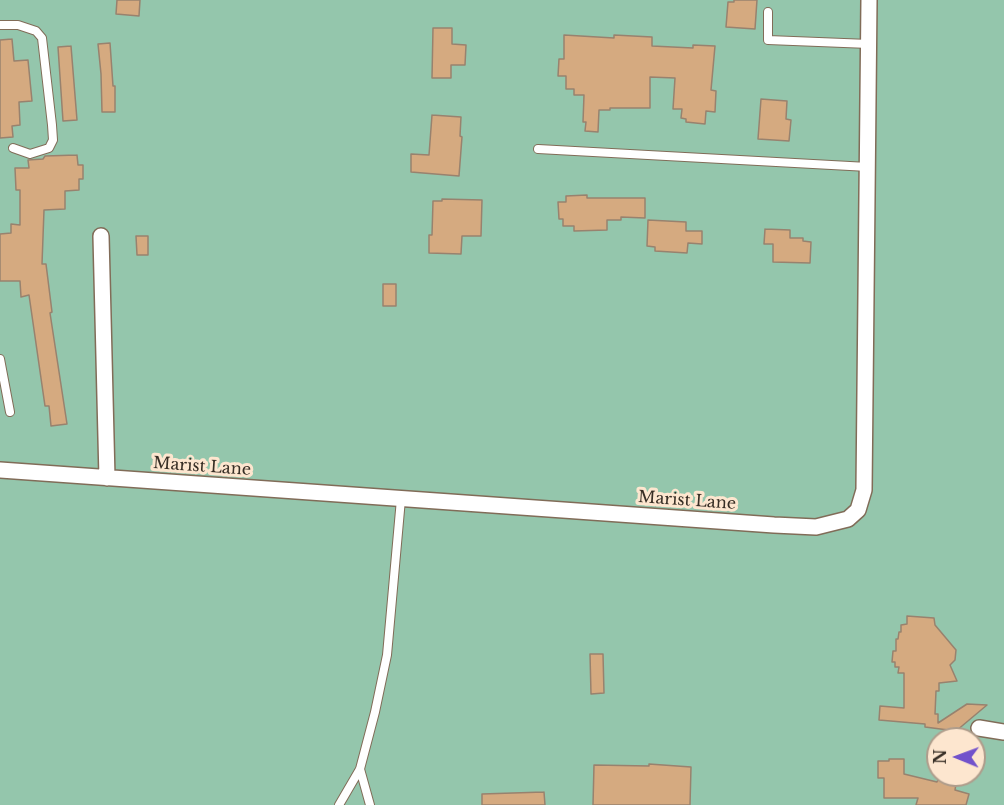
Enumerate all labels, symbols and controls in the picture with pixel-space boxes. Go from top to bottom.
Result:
street label: Marist Lane [152,454,252,480]
street label: Marist Lane [637,488,737,514]
north arrow [926,727,986,787]
text: N [930,749,950,764]

